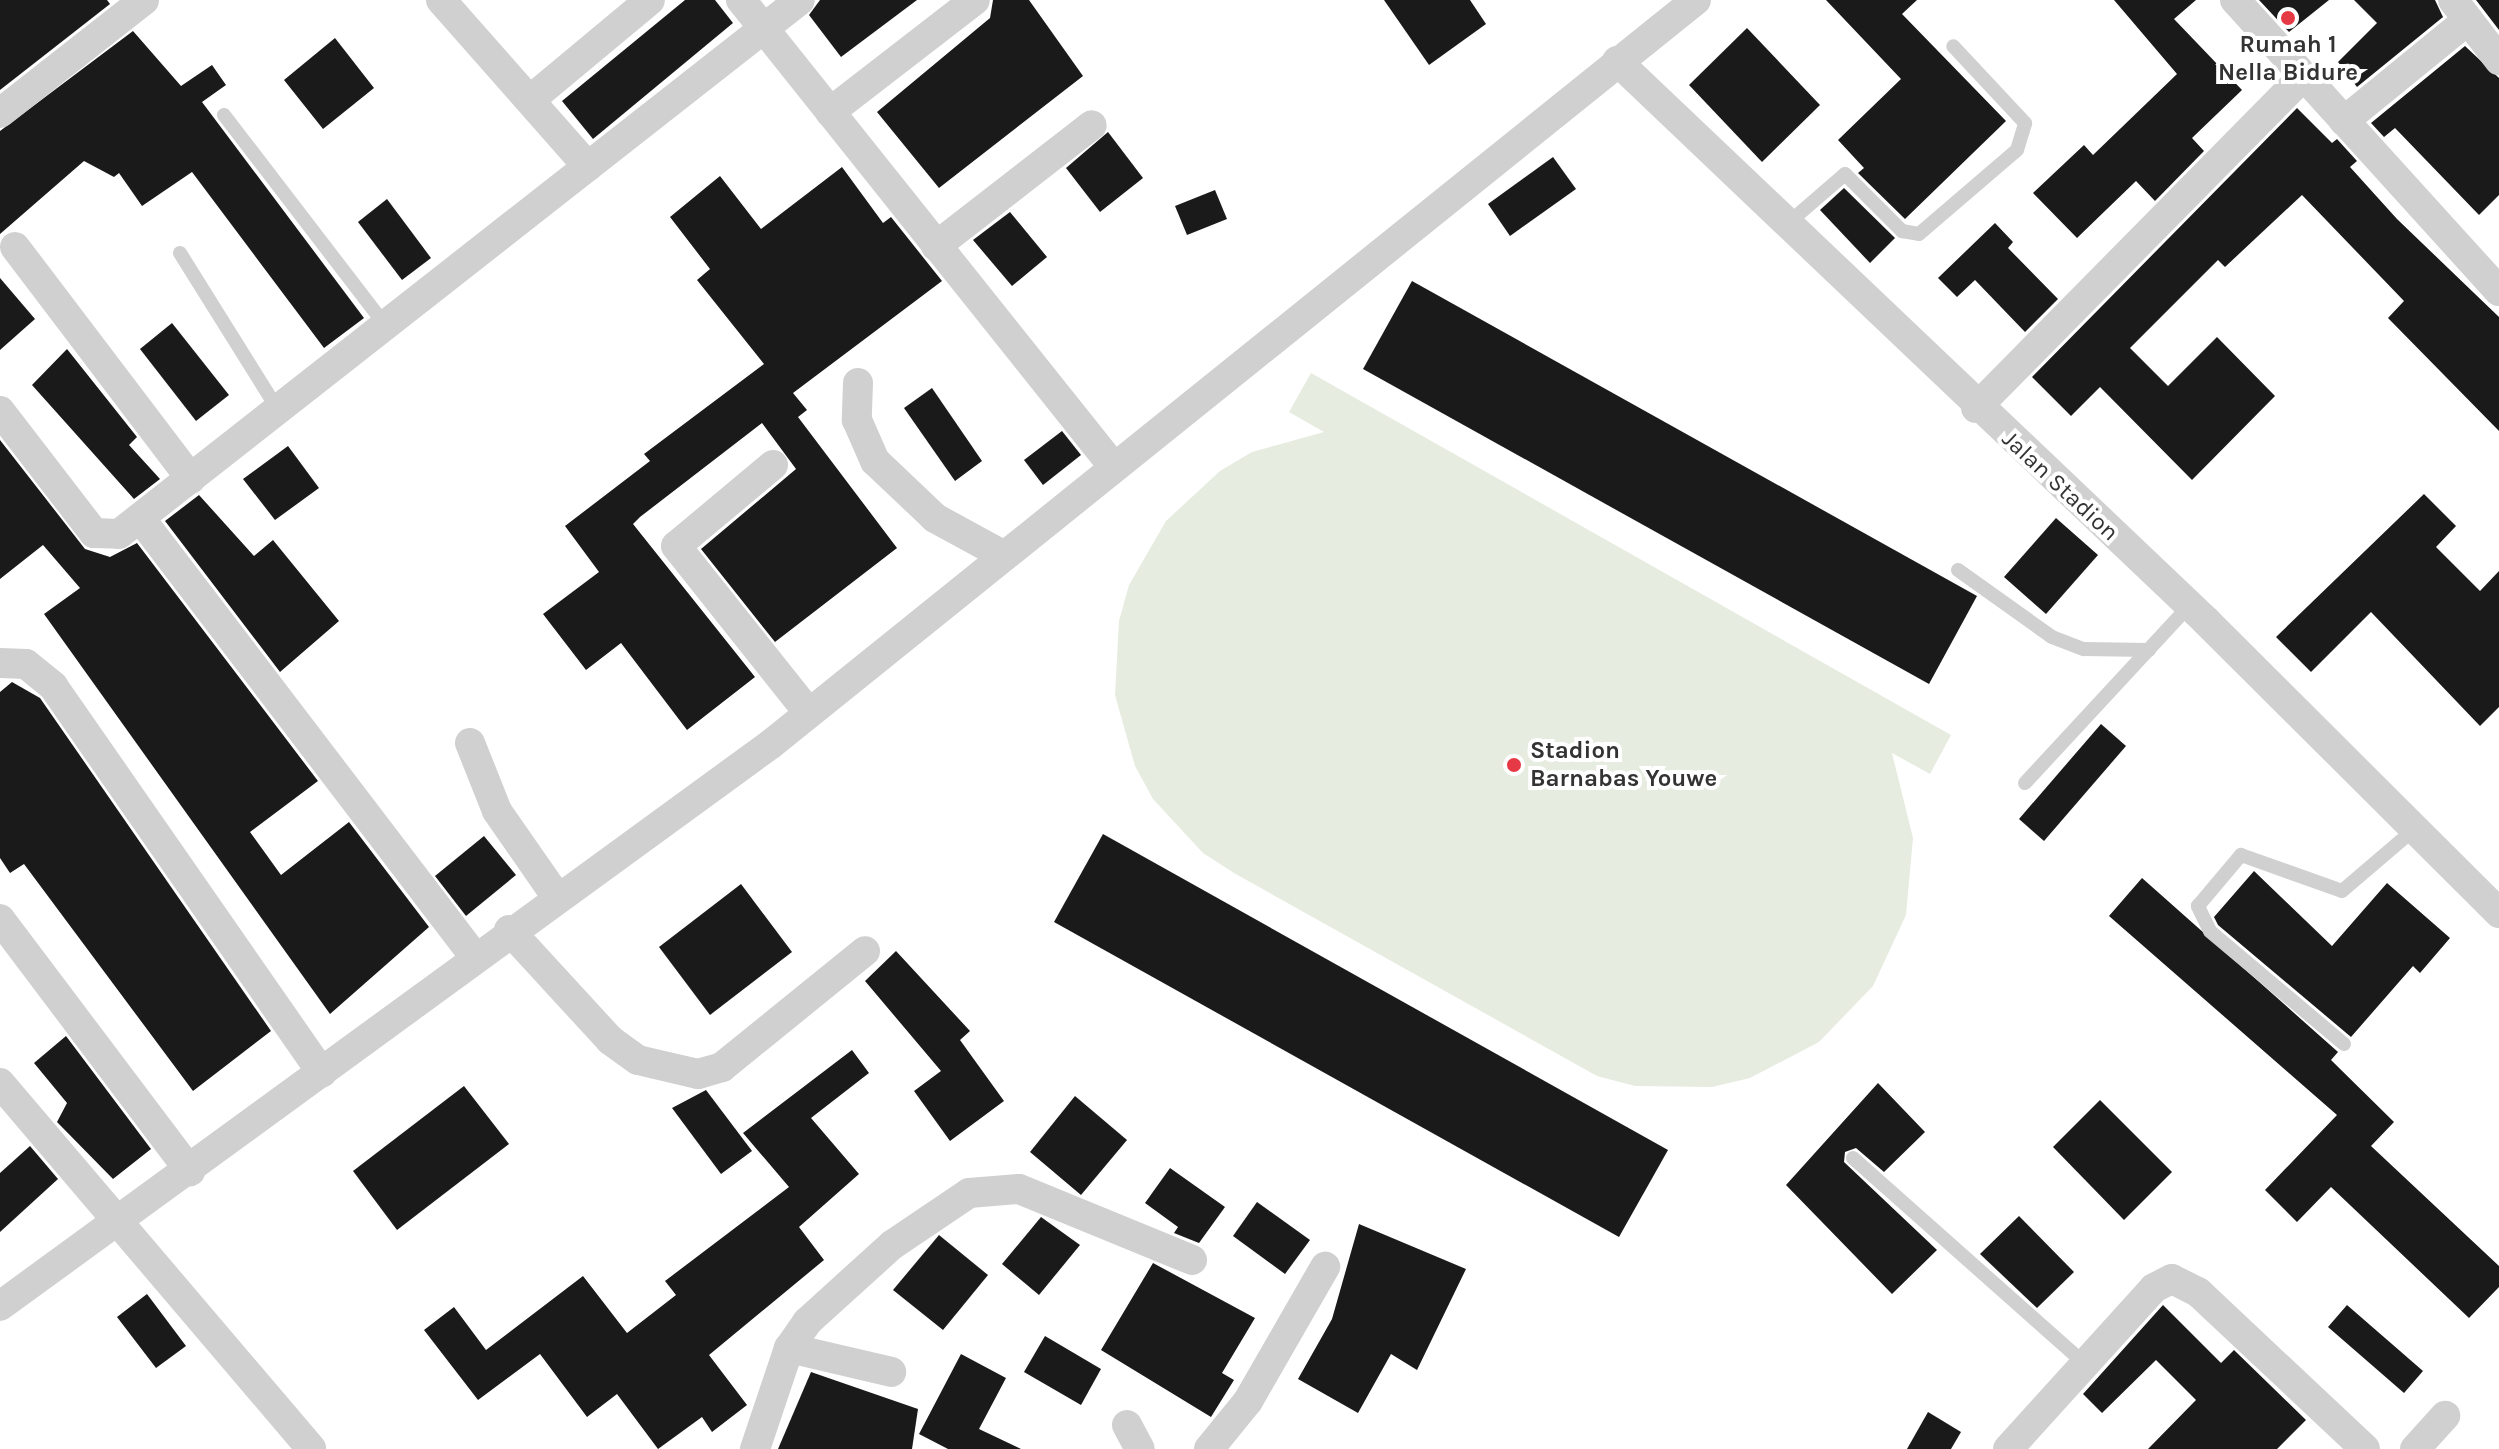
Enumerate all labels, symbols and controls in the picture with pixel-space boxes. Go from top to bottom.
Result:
marker: Rumah 1 Nella Bidure [2279,9,2297,27]
place label: Rumah 1 Nella Bidure [2218,31,2358,87]
street label: Jalan Stadion [1996,425,2124,547]
place label: Stadion Barnabas Youwe [1530,737,1717,793]
marker: Stadion Barnabas Youwe [1505,756,1523,774]

